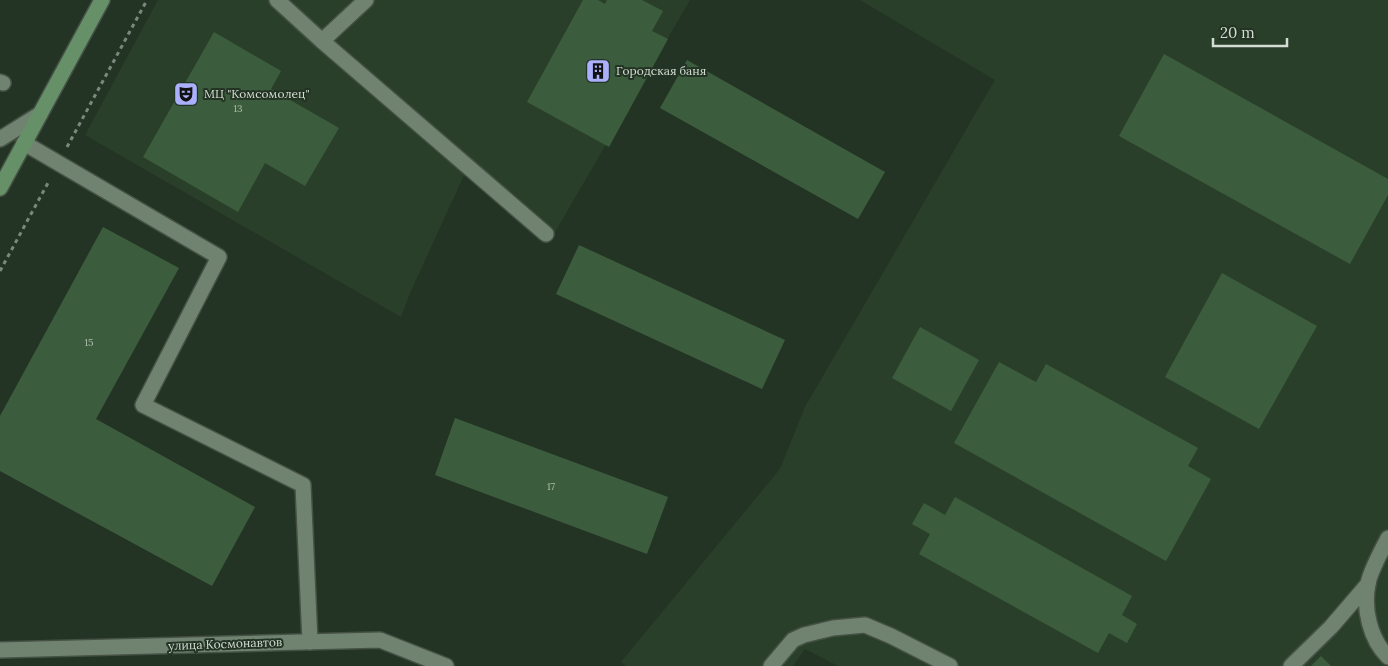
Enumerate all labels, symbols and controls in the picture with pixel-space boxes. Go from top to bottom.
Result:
scale bar [1213,15,1287,47]
text: 20 m [1220,23,1255,42]
building icon: Городская баня [585,58,611,84]
place label: Городская баня [616,63,706,78]
theatre icon: МЦ "Комсомолец" [173,81,199,107]
place label: МЦ "Комсомолец" [204,86,310,101]
house number: 13 [233,102,243,115]
house number: 15 [84,336,94,349]
house number: 17 [547,480,556,493]
street label: улица Космонавтов [168,634,282,653]

